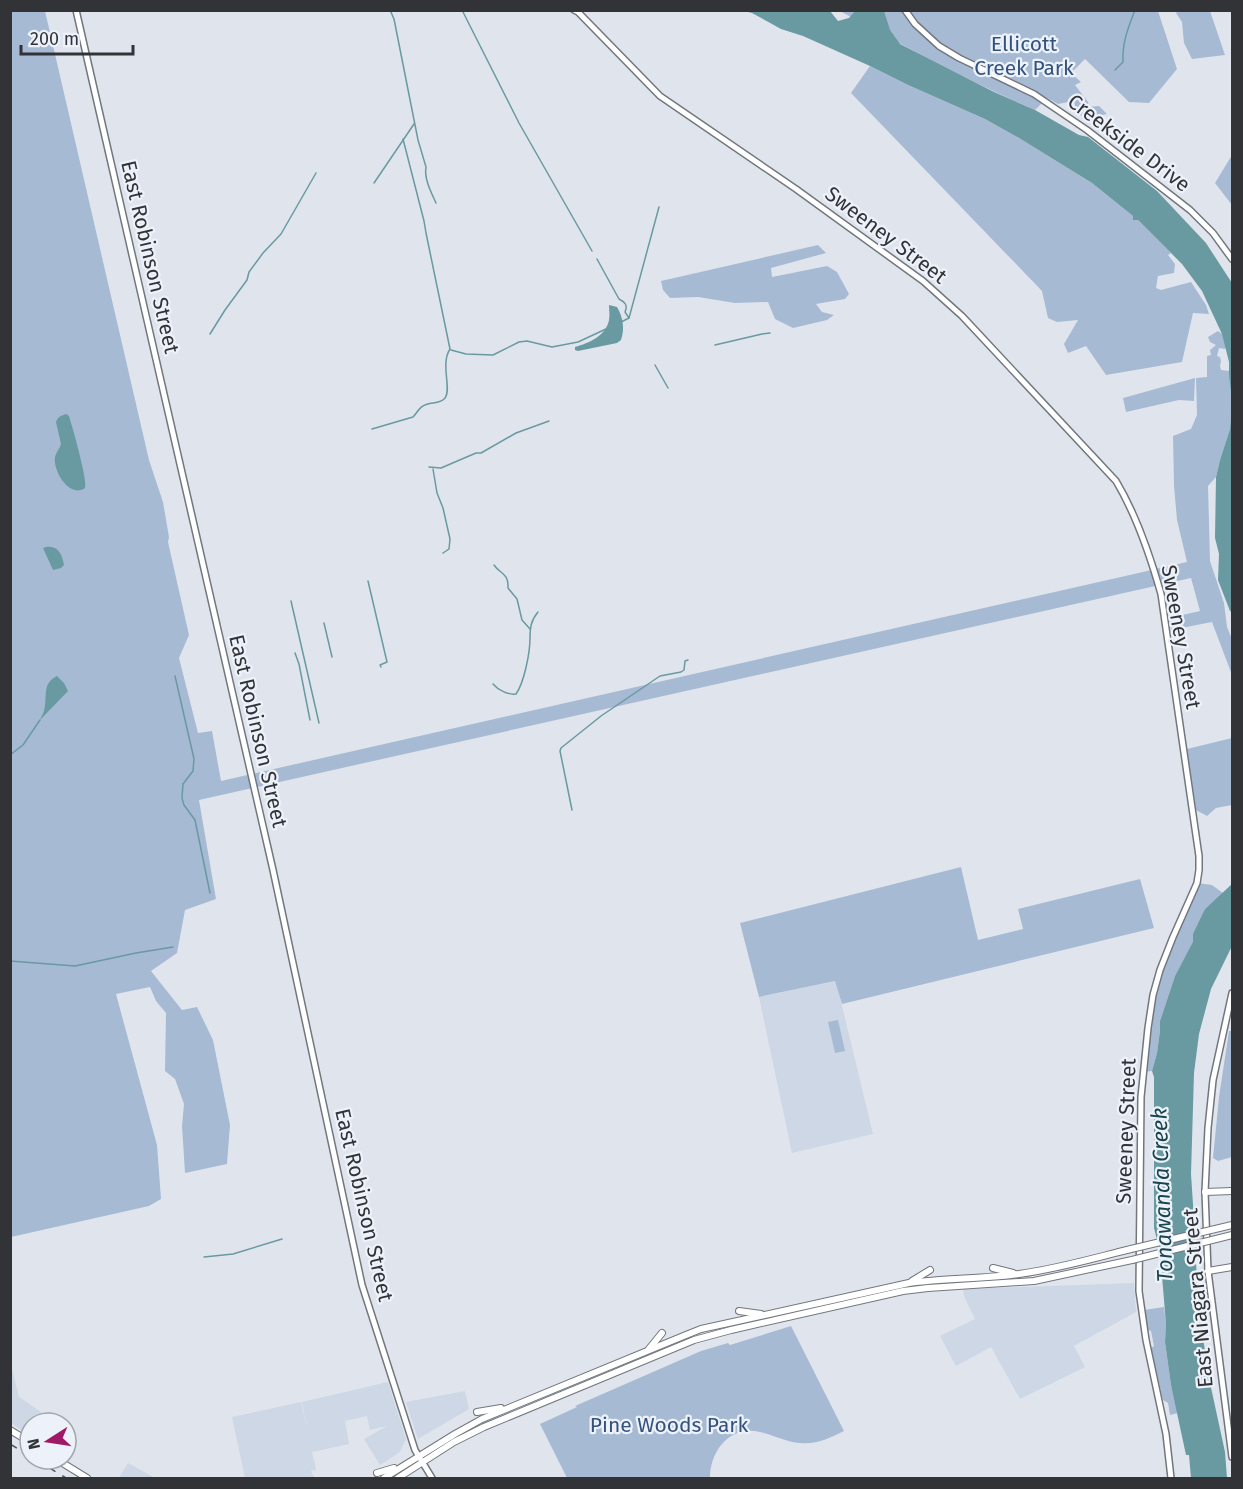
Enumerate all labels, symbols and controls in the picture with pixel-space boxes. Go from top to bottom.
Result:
scale bar [21,18,134,56]
text: 200 m [30,28,79,50]
park label: Ellicott Creek Park [974,31,1074,81]
street label: Creekside Drive [1062,88,1196,198]
street label: East Robinson Street [115,158,185,357]
street label: Sweeney Street [820,181,952,290]
street label: Sweeney Street [1156,563,1207,712]
street label: East Robinson Street [223,632,293,831]
street label: Sweeney Street [1110,1057,1142,1204]
street label: East Robinson Street [329,1106,399,1305]
water label: Tonawanda Creek [1145,1107,1179,1283]
street label: East Niagara Street [1177,1207,1219,1389]
north arrow [18,1411,78,1471]
park label: Pine Woods Park [590,1412,748,1438]
text: N [23,1437,44,1451]

